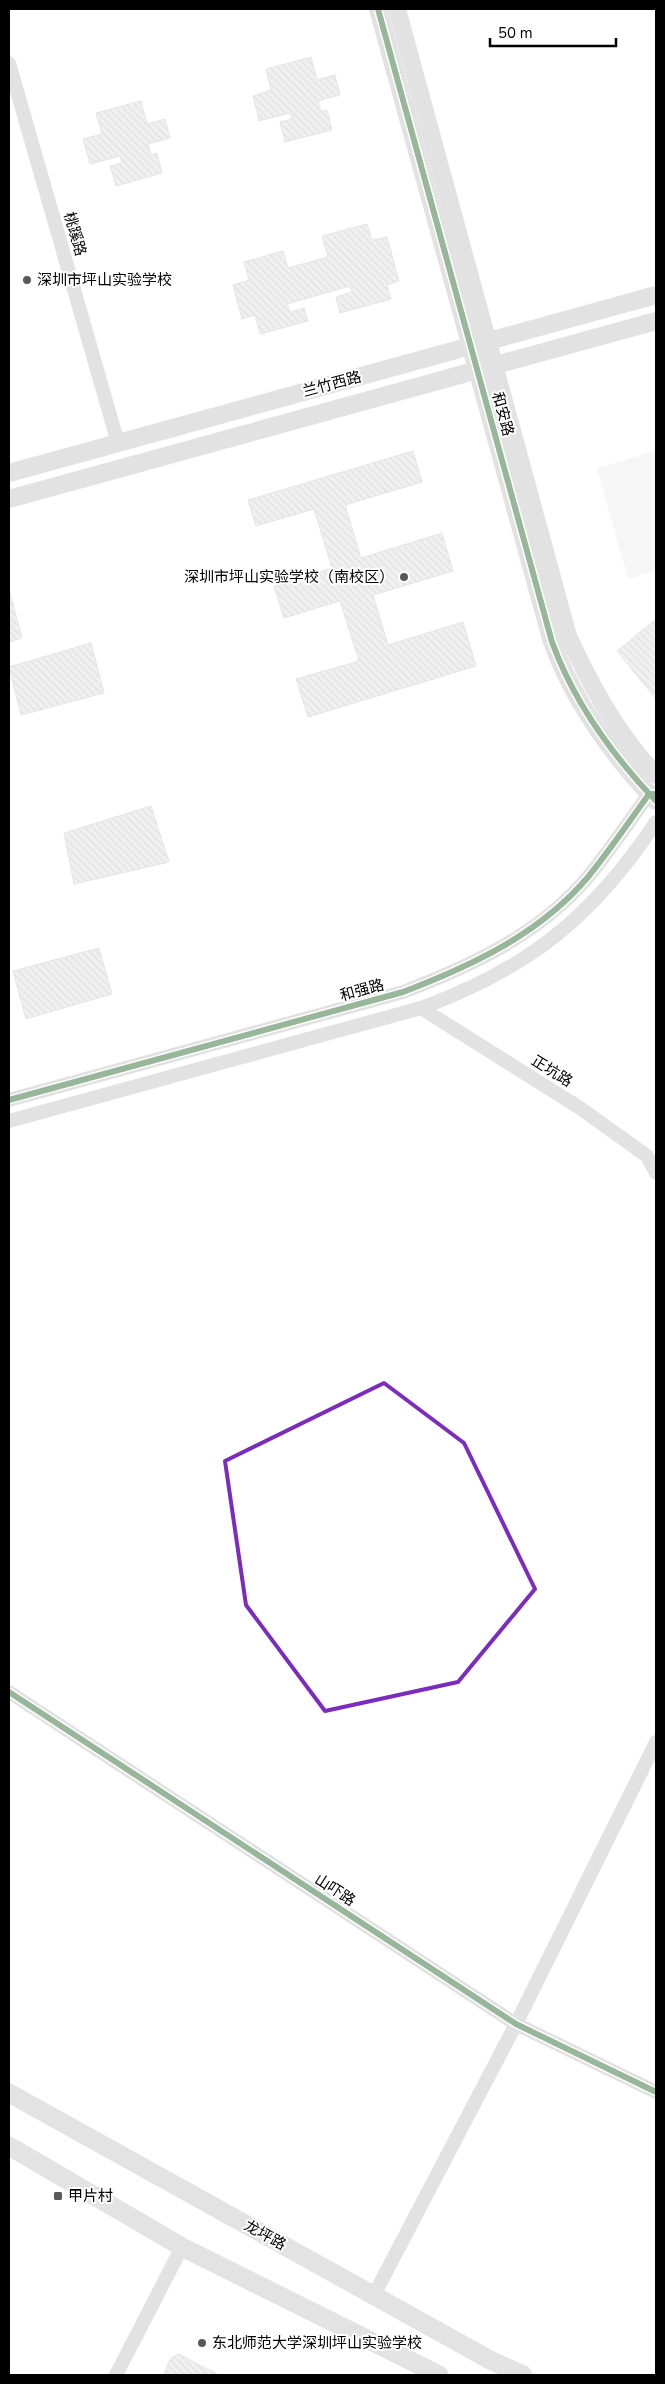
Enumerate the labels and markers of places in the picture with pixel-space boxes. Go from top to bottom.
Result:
place label: 深圳市坪山实验学校 [37,270,172,290]
marker: 深圳市坪山实验学校 [21,274,33,286]
place label: 深圳市坪山实验学校（南校区） [184,567,394,587]
marker: 深圳市坪山实验学校（南校区） [398,571,410,583]
place label: 甲片村 [68,2186,113,2206]
marker: 甲片村 [52,2190,64,2202]
place label: 东北师范大学深圳坪山实验学校 [212,2333,422,2353]
marker: 东北师范大学深圳坪山实验学校 [196,2337,208,2349]

